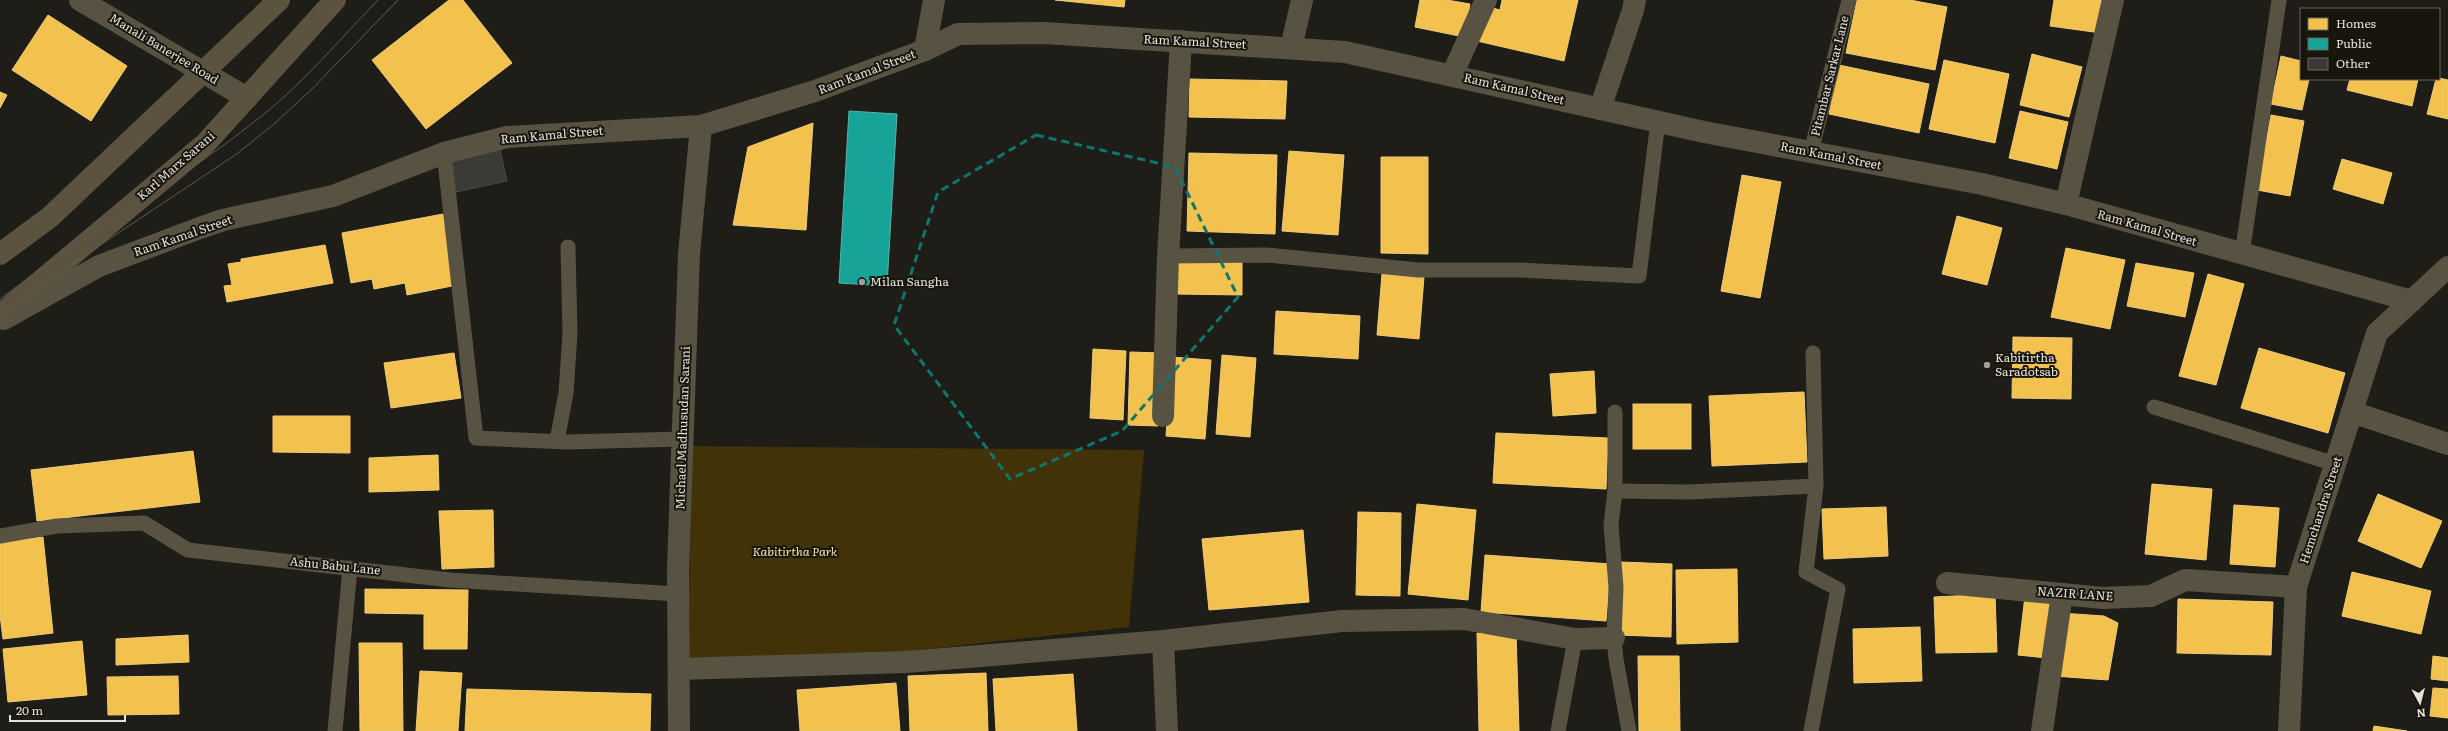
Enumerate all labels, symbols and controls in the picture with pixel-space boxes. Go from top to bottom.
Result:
street label: Manali Banerjee Road [106,8,223,88]
legend [2300,8,2440,80]
street label: Pitambar Sarkar Lane [1805,14,1853,138]
text: Homes [2336,14,2376,32]
street label: Ram Kamal Street [1143,29,1247,53]
text: Public [2336,34,2372,52]
street label: Ram Kamal Street [815,44,918,98]
text: Other [2336,54,2370,72]
street label: Ram Kamal Street [1462,68,1567,108]
street label: Ram Kamal Street [500,121,604,147]
street label: Karl Marx Sarani [133,126,218,204]
street label: Ram Kamal Street [1779,136,1884,174]
street label: Ram Kamal Street [2095,204,2199,250]
street label: Ram Kamal Street [131,210,234,260]
place label: Milan Sangha [870,272,949,290]
marker: Milan Sangha [857,277,867,287]
street label: Michael Madhusudan Sarani [670,346,694,510]
place label: Kabitirtha Saradotsab [1995,348,2058,380]
marker: Kabitirtha Saradotsab [1982,360,1992,370]
street label: Hemchandra Street [2294,454,2346,566]
park label: Kabitirtha Park [753,542,838,560]
street label: Ashu Babu Lane [289,551,381,579]
street label: NAZIR LANE [2036,581,2114,605]
north arrow [2400,683,2440,723]
scale bar [10,697,125,723]
text: 20 m [16,701,43,719]
text: N [2416,705,2427,722]

